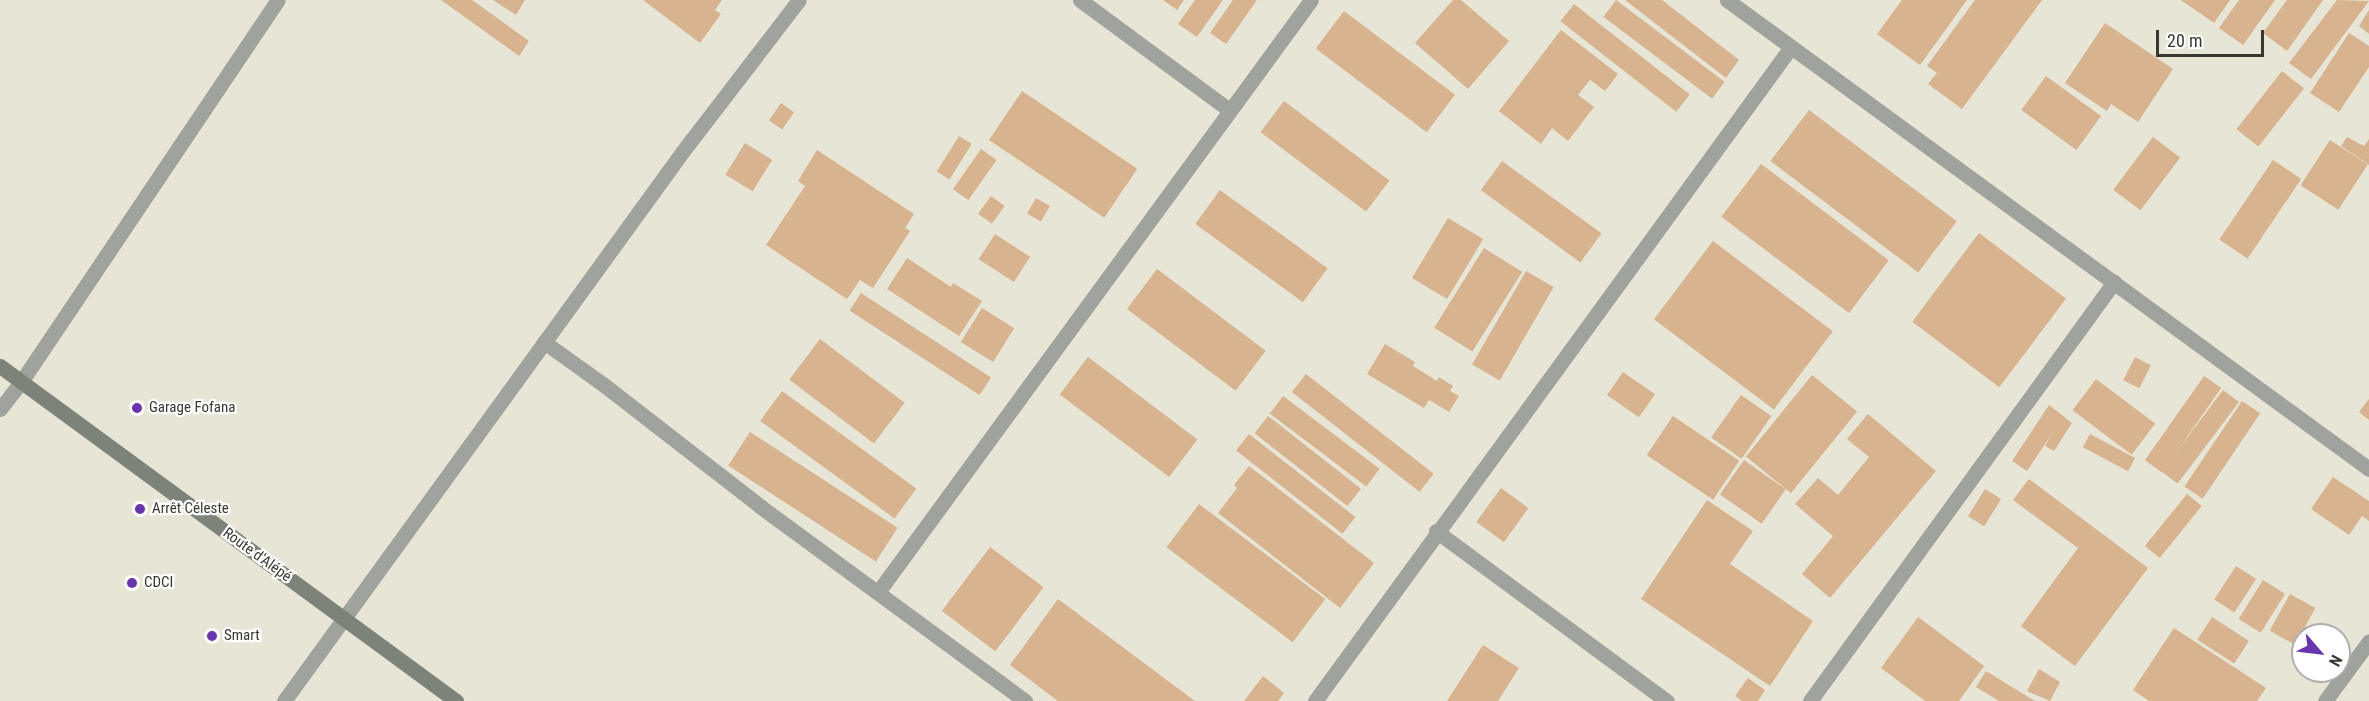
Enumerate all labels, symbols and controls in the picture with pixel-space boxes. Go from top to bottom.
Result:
scale bar [2159,18,2267,56]
text: 20 m [2167,30,2202,51]
place label: Garage Fofana [149,399,235,417]
marker: Garage Fofana [130,401,144,415]
place label: Arrêt Céleste [152,500,229,518]
marker: Arrêt Céleste [133,502,147,516]
street label: Route d'Alépé [219,524,295,586]
place label: CDCI [144,574,173,592]
marker: CDCI [125,576,139,590]
north arrow [2291,623,2351,683]
place label: Smart [224,627,260,645]
marker: Smart [205,629,219,643]
text: N [2325,652,2346,670]

